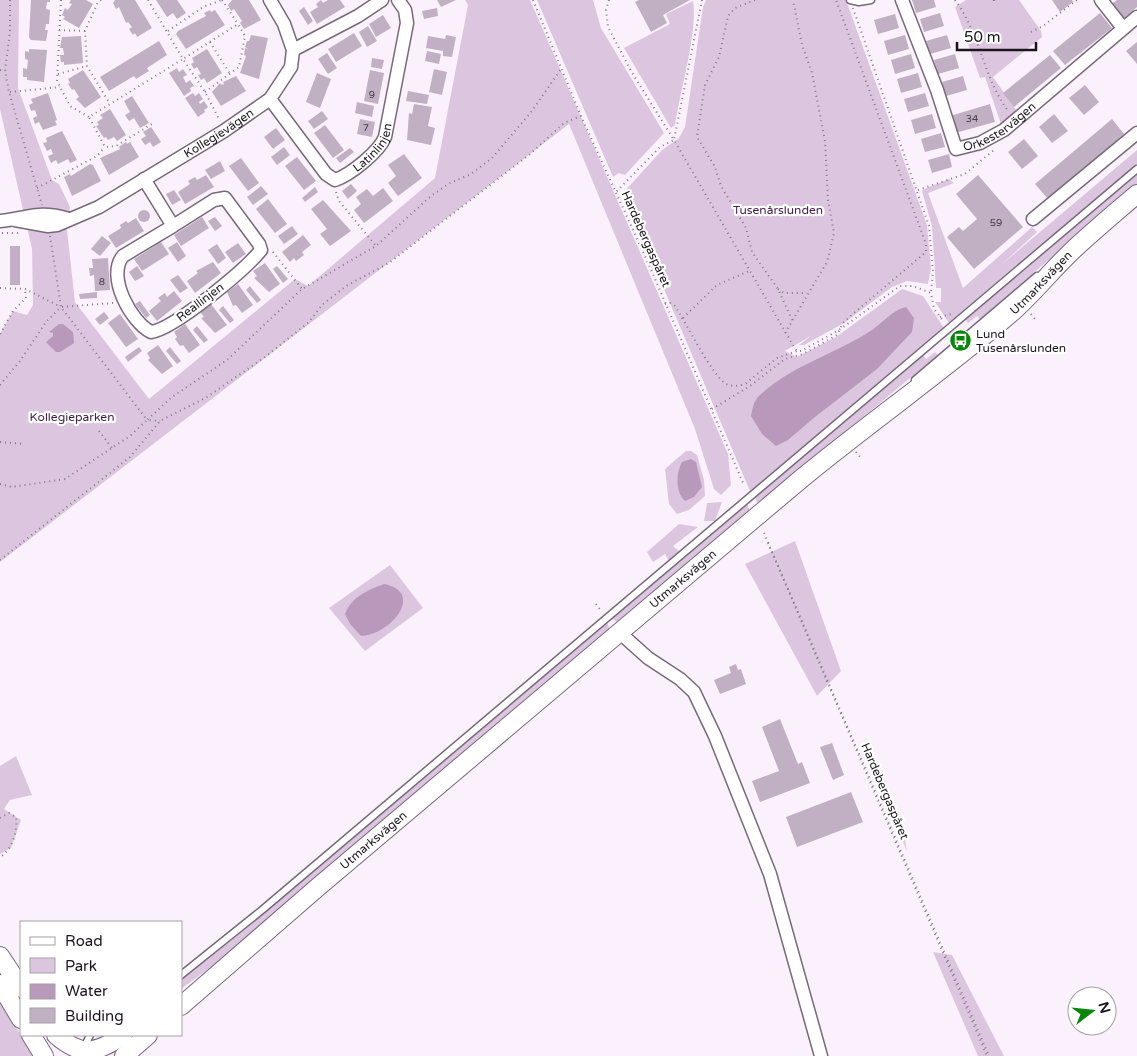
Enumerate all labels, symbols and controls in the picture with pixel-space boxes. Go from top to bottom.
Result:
scale bar [957,20,1036,52]
text: 50 m [964,28,1001,46]
house number: 9 [369,89,375,101]
street label: Orkestervägen [962,99,1039,154]
street label: Kollegievägen [181,106,256,161]
house number: 34 [966,113,978,125]
street label: Latinlinjen [350,122,395,175]
house number: 7 [363,122,369,134]
street label: Hardebergaspåret [619,189,674,290]
park label: Tusenårslunden [733,203,823,217]
house number: 59 [990,217,1002,229]
street label: Utmarksvägen [1007,248,1075,318]
house number: 8 [99,276,105,288]
street label: Reallinjen [174,280,226,324]
place label: Lund Tusenårslunden [976,327,1066,355]
bus stop icon: Lund Tusenårslunden [948,329,972,353]
park label: Kollegieparken [30,410,114,424]
street label: Utmarksvägen [647,547,719,611]
street label: Hardebergaspåret [858,741,912,842]
street label: Utmarksvägen [337,808,410,872]
legend [20,921,182,1036]
text: Road [65,932,103,950]
text: Park [65,957,97,975]
text: Water [65,982,108,1000]
north arrow [1067,986,1117,1036]
text: N [1094,1000,1114,1015]
text: Building [65,1007,124,1025]

